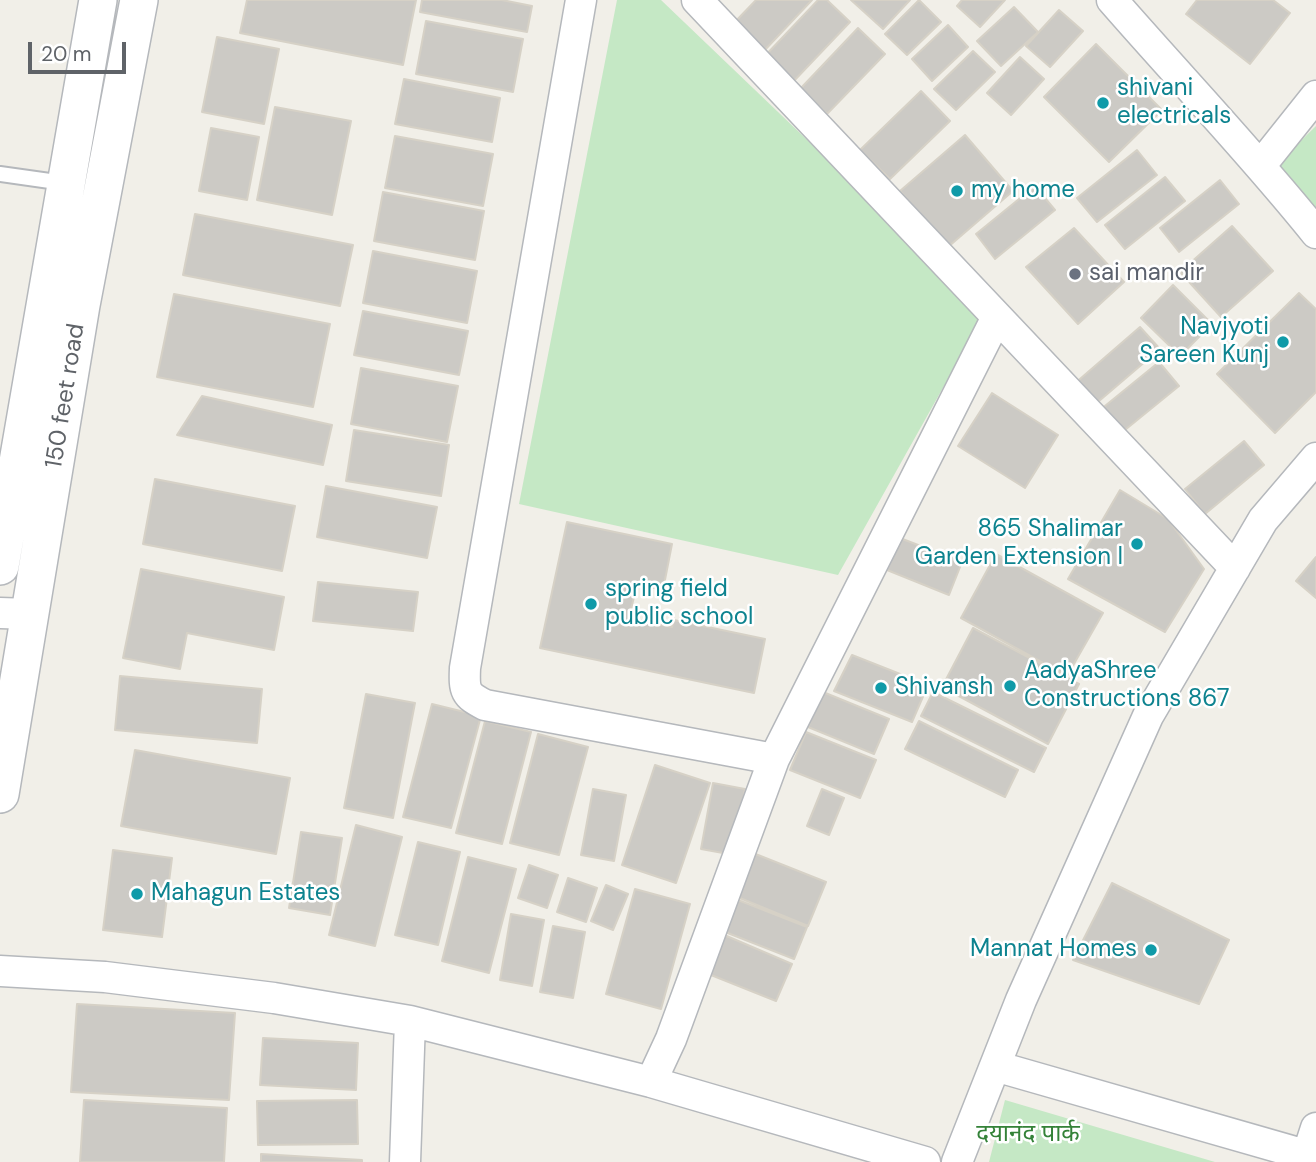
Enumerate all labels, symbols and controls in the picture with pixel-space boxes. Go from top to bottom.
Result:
scale bar [32,28,130,72]
text: 20 m [41,40,92,68]
place label: shivani electricals [1117,75,1231,131]
marker: shivani electricals [1095,95,1111,111]
place label: my home [971,177,1075,205]
marker: my home [949,183,965,199]
place label: sai mandir [1089,260,1204,288]
marker: sai mandir [1067,266,1083,282]
place label: Navjyoti Sareen Kunj [1139,314,1269,370]
street label: 150 feet road [40,322,92,470]
marker: Navjyoti Sareen Kunj [1275,334,1291,350]
place label: 865 Shalimar Garden Extension I [915,516,1123,572]
marker: 865 Shalimar Garden Extension I [1129,536,1145,552]
place label: spring field public school [605,576,753,632]
marker: spring field public school [583,596,599,612]
place label: AadyaShree Constructions 867 [1024,658,1230,714]
place label: Shivansh [895,674,993,702]
marker: AadyaShree Constructions 867 [1002,678,1018,694]
marker: Shivansh [873,680,889,696]
place label: Mahagun Estates [151,880,340,908]
marker: Mahagun Estates [129,886,145,902]
place label: Mannat Homes [970,936,1137,964]
marker: Mannat Homes [1143,942,1159,958]
park label: दयानंद पार्क [976,1121,1080,1149]

